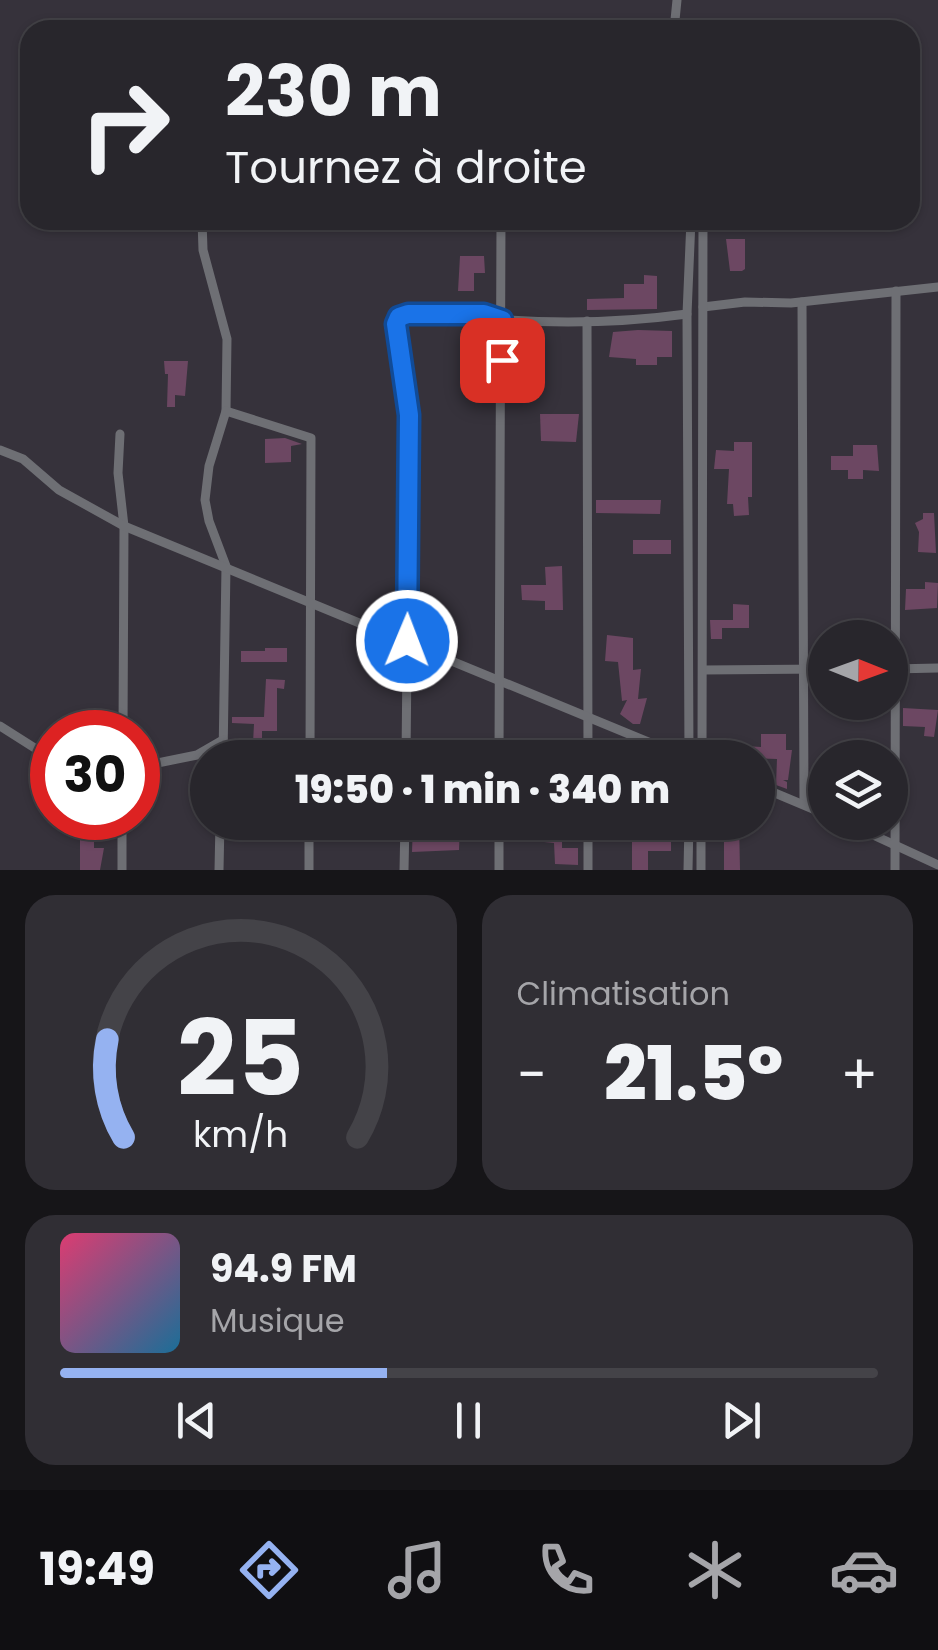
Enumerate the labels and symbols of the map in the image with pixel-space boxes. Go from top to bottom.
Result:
pin [460,318,545,403]
position arrow [355,589,459,693]
north arrow [808,620,908,720]
speed limit sign: 30 [30,710,160,840]

